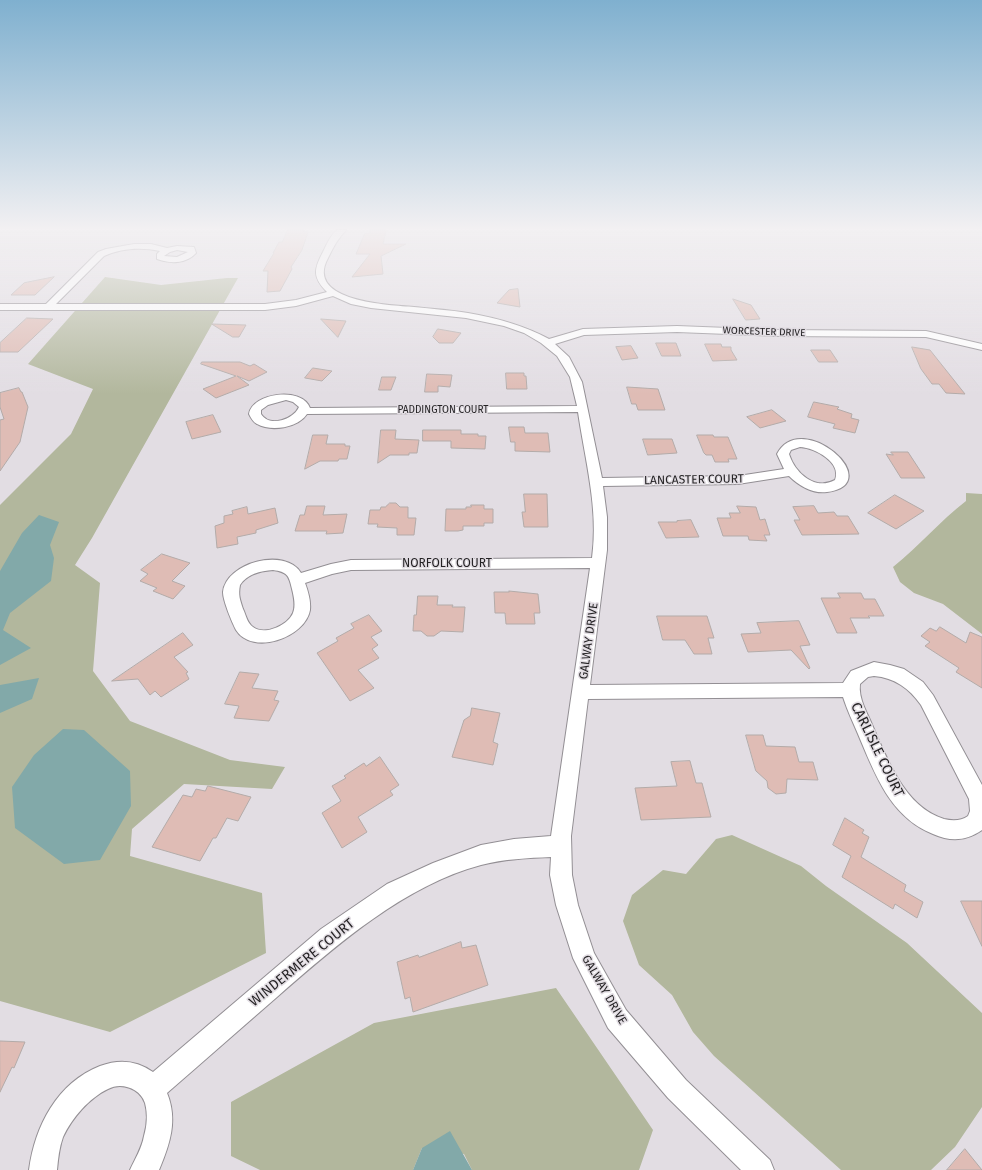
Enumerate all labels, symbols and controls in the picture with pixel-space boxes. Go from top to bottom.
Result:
street label: WORCESTER DRIVE [722,325,806,339]
street label: PADDINGTON COURT [398,404,488,416]
street label: LANCASTER COURT [644,472,744,488]
street label: NORFOLK COURT [402,557,492,571]
street label: GALWAY DRIVE [576,602,602,680]
street label: CARLISLE COURT [847,700,907,800]
street label: WINDERMERE COURT [246,915,358,1011]
street label: GALWAY DRIVE [578,953,630,1027]

